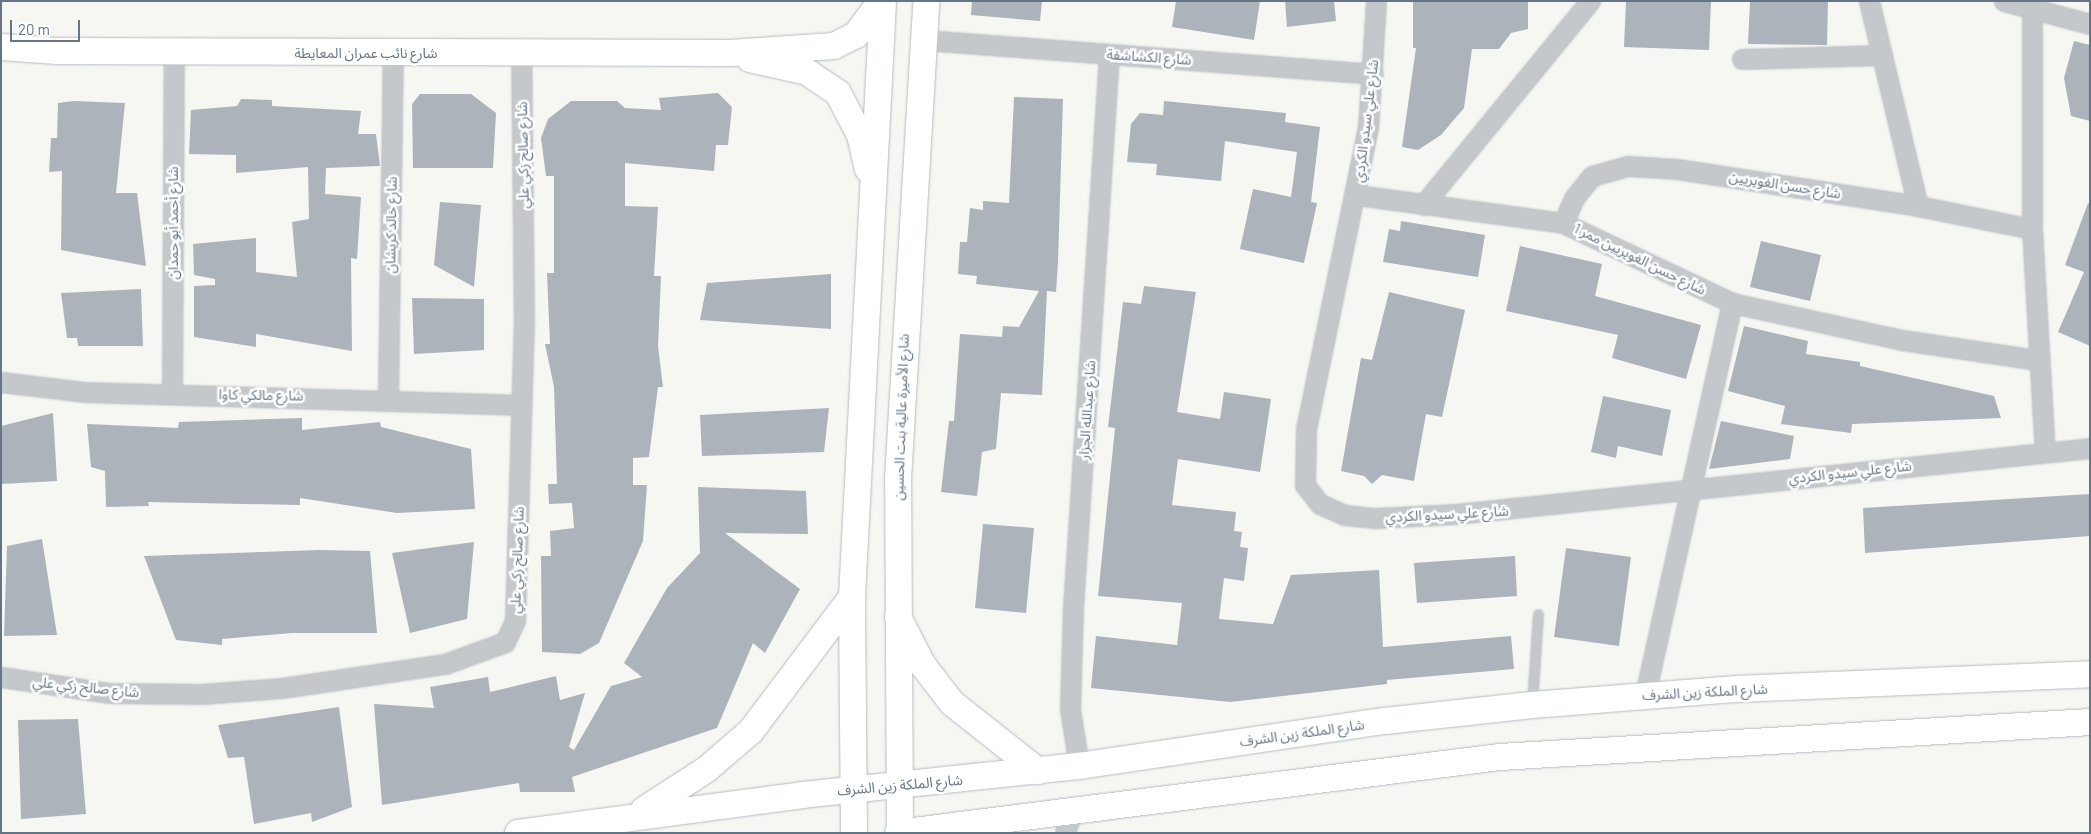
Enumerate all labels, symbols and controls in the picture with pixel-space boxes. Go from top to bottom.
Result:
scale bar [12,10,82,42]
text: 20 m [18,20,50,38]
street label: شارع نائب عمران المعايطة [294,45,438,61]
street label: شارع الكشاشفة [1106,46,1192,68]
street label: شارع علي سيدو الكردي [1350,59,1382,183]
street label: شارع صالح زكي علي [514,101,532,209]
street label: شارع أحمد أبو حمدان [165,166,181,280]
street label: شارع حسن الغويريين [1728,168,1842,202]
street label: شارع خالد كريشان [382,176,400,274]
street label: شارع حسن الغويريين ممر 1 [1571,220,1709,298]
street label: شارع الأميرة عالية بنت الحسين [890,333,912,501]
street label: شارع عبدالله الجزار [1075,360,1099,460]
street label: شارع مالكي كاوا [218,386,304,404]
street label: شارع علي سيدو الكردي [1788,457,1912,487]
street label: شارع علي سيدو الكردي [1385,502,1509,526]
street label: شارع صالح زكي علي [507,506,527,614]
street label: شارع صالح زكي علي [32,673,140,701]
street label: شارع الملكة زين الشرف [1642,680,1768,704]
street label: شارع الملكة زين الشرف [1239,716,1365,750]
street label: شارع الملكة زين الشرف [837,771,963,799]

